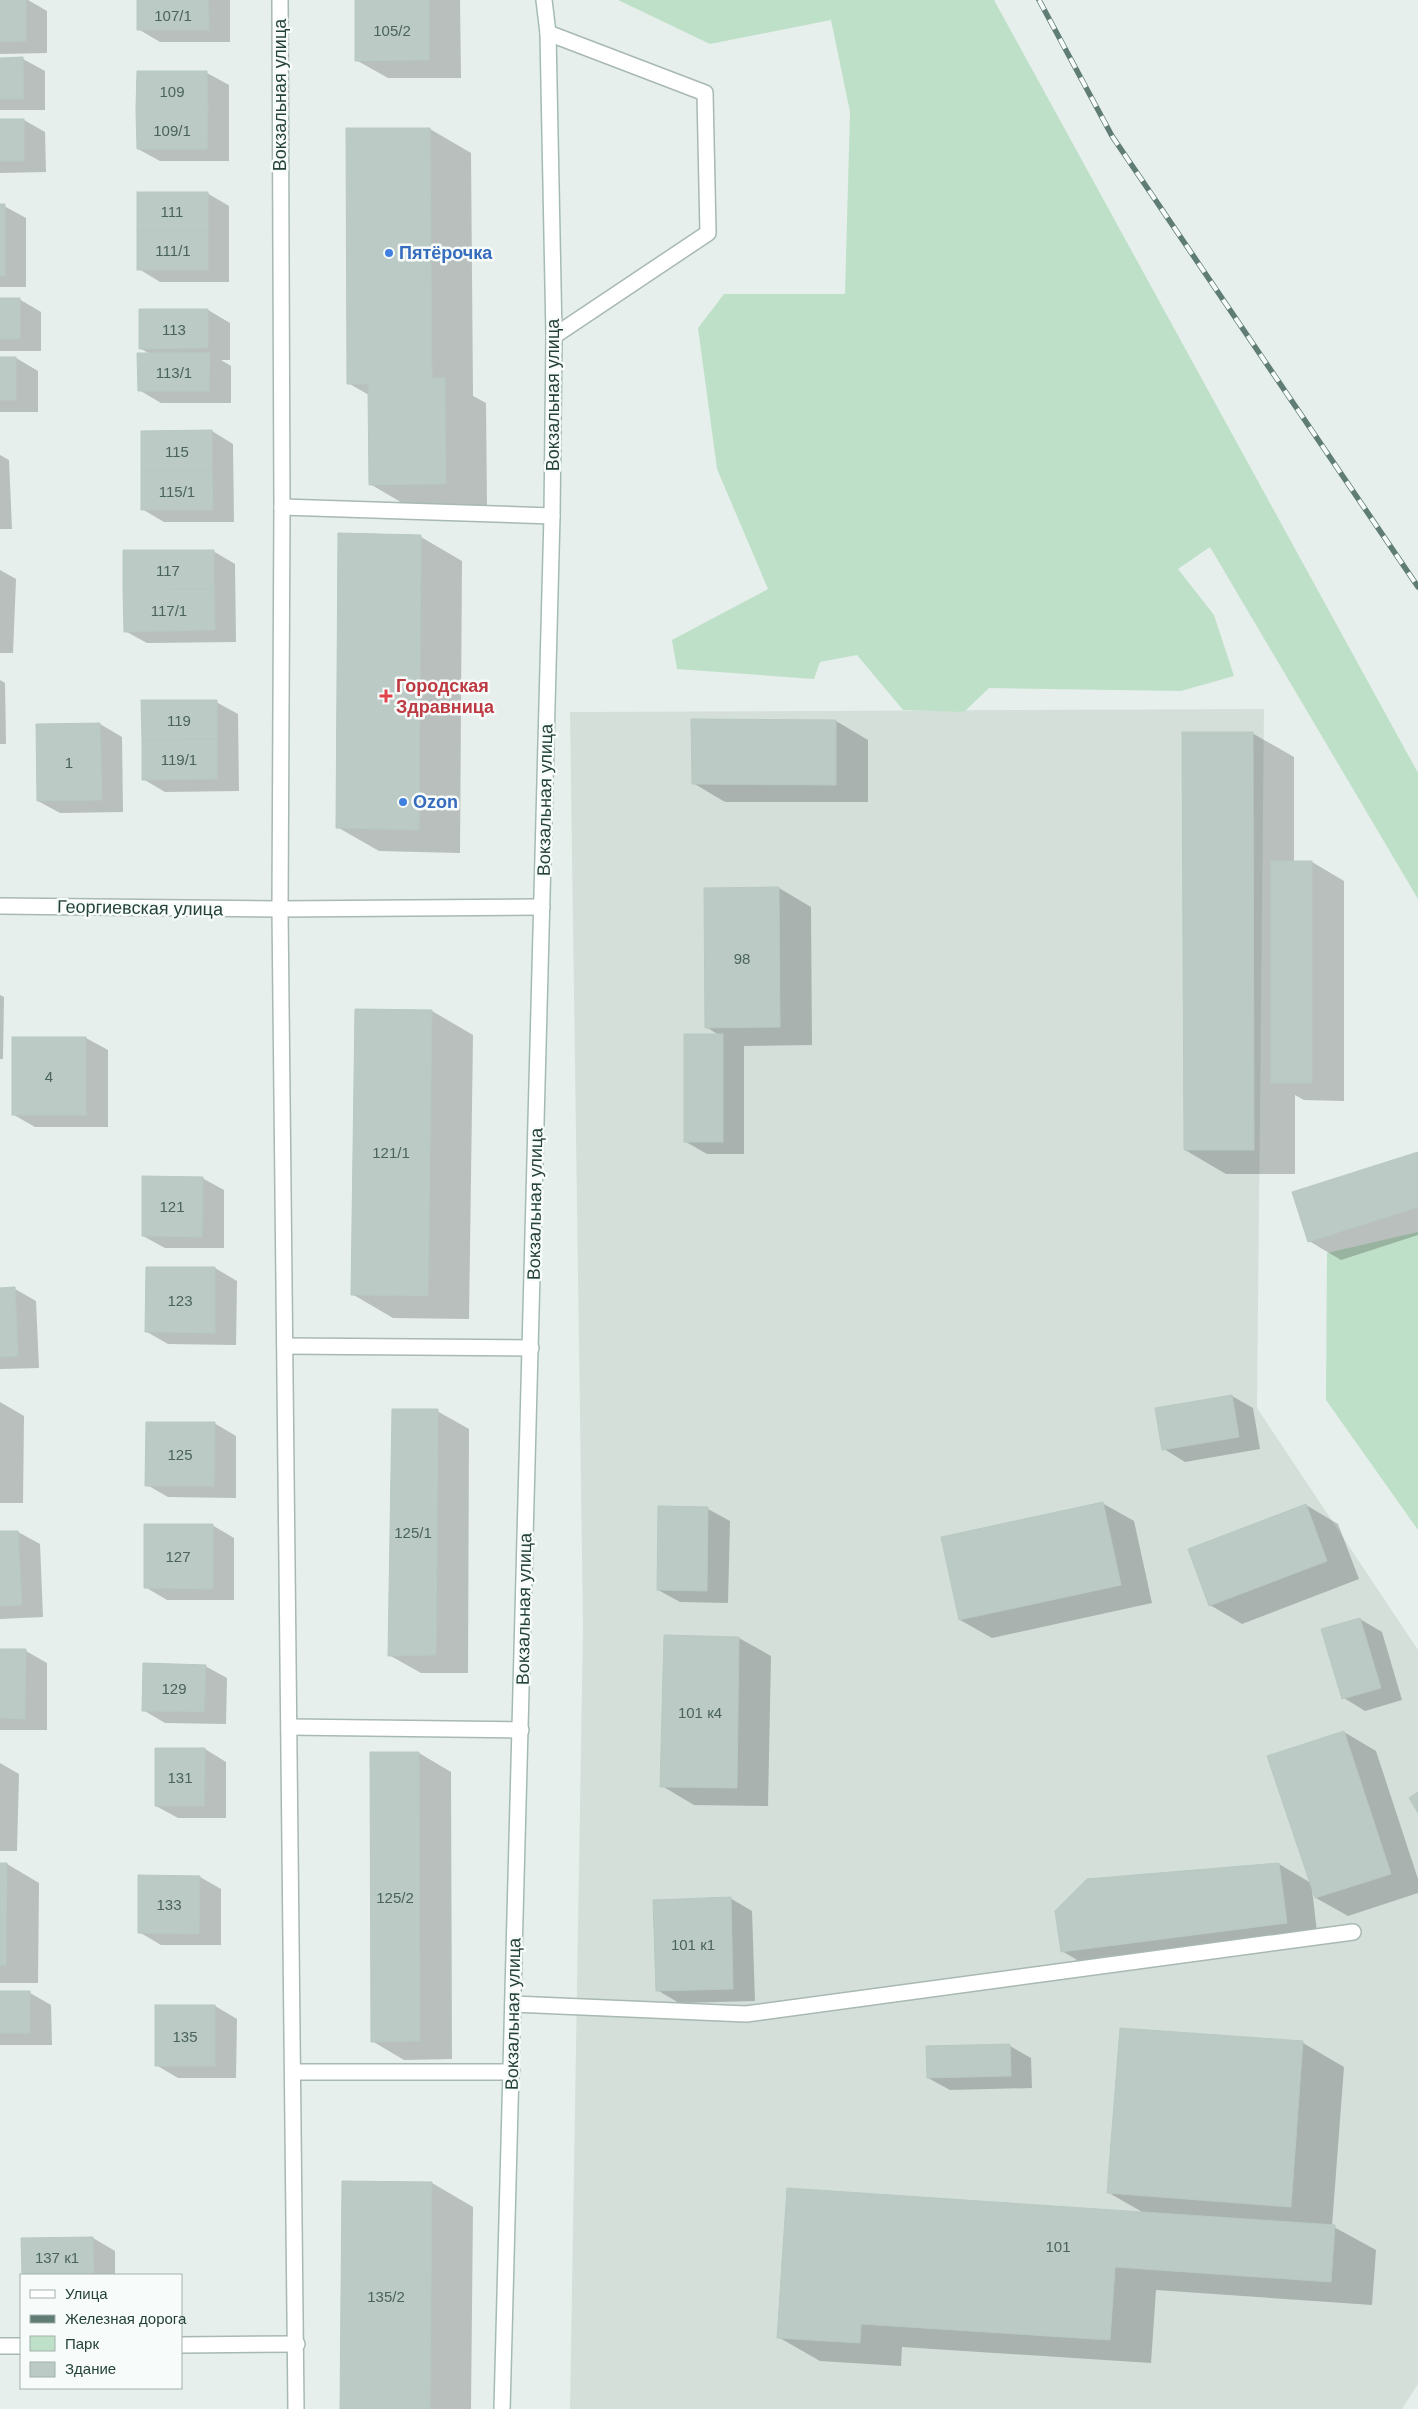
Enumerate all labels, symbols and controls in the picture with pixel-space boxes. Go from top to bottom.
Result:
house number: 107/1 [154,7,192,24]
street label: Вокзальная улица [270,18,290,171]
house number: 105/2 [373,22,411,39]
house number: 109 [159,83,185,100]
house number: 109/1 [153,122,191,139]
house number: 111 [161,203,183,220]
house number: 111/1 [155,242,191,259]
place label: Пятёрочка [399,243,493,263]
marker: Пятёрочка [383,247,395,259]
street label: Вокзальная улица [543,318,563,471]
house number: 113 [162,321,186,338]
house number: 113/1 [156,364,192,381]
house number: 115 [165,443,189,460]
house number: 115/1 [159,483,195,500]
house number: 117 [156,562,180,579]
house number: 117/1 [151,602,187,619]
place label: Городская Здравница [396,676,495,717]
marker: Городская Здравница [380,690,392,702]
house number: 119 [167,712,191,729]
street label: Вокзальная улица [534,723,556,876]
house number: 119/1 [161,751,197,768]
house number: 1 [65,754,73,771]
place label: Ozon [413,792,458,812]
marker: Ozon [397,796,409,808]
street label: Георгиевская улица [57,897,224,919]
house number: 98 [734,950,750,967]
house number: 4 [45,1068,53,1085]
street label: Вокзальная улица [524,1127,546,1280]
house number: 121/1 [372,1144,410,1161]
house number: 121 [159,1198,185,1215]
house number: 123 [167,1292,193,1309]
house number: 125 [167,1446,193,1463]
house number: 125/1 [394,1524,432,1541]
street label: Вокзальная улица [513,1532,535,1685]
house number: 127 [165,1548,191,1565]
house number: 129 [161,1680,187,1697]
house number: 101 к4 [678,1704,722,1721]
house number: 131 [167,1769,193,1786]
house number: 125/2 [376,1889,414,1906]
house number: 133 [156,1896,182,1913]
house number: 101 к1 [671,1936,715,1953]
street label: Вокзальная улица [502,1937,524,2090]
house number: 135 [172,2028,198,2045]
house number: 101 [1045,2238,1071,2255]
house number: 137 к1 [35,2249,79,2266]
legend [20,2274,182,2389]
text: Улица [65,2285,108,2302]
house number: 135/2 [367,2288,405,2305]
text: Железная дорога [65,2310,187,2327]
text: Парк [65,2335,99,2352]
text: Здание [65,2360,116,2377]

